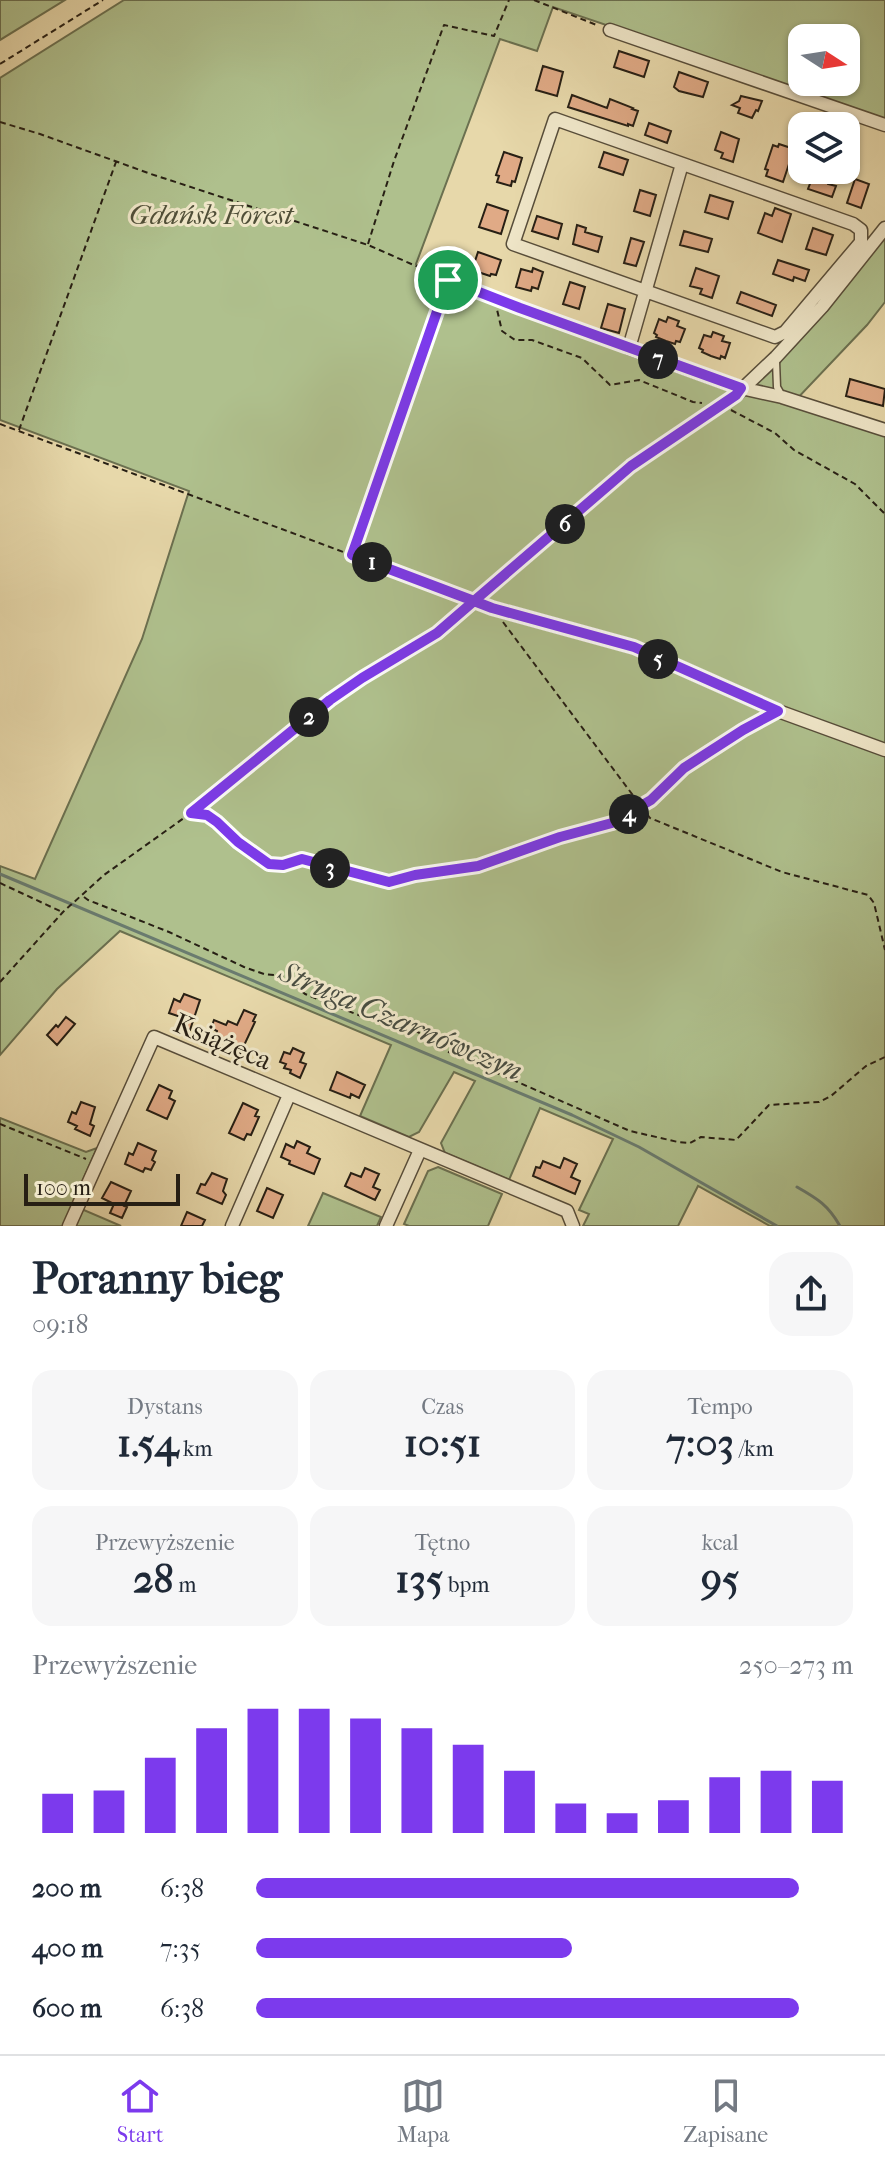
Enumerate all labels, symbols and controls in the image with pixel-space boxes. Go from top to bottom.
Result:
north arrow [788,24,860,96]
map controls [788,24,860,184]
button: layers [788,112,860,184]
park label: Gdańsk Forest [129,198,295,231]
pin [414,246,482,314]
icon: arrive [426,258,470,302]
pin: 7 [638,339,678,379]
text: 7 [653,346,663,372]
pin: 6 [545,504,585,544]
text: 6 [559,511,571,537]
pin: 1 [352,542,392,582]
text: 1 [368,549,376,575]
pin: 5 [638,639,678,679]
text: 5 [653,646,663,672]
pin: 2 [289,697,329,737]
text: 2 [303,704,315,730]
pin: 4 [609,794,649,834]
text: 4 [623,801,636,827]
pin: 3 [310,848,350,888]
text: 3 [325,855,335,881]
water label: Struga Czarnówczyn [273,954,528,1088]
street label: Książęca [168,1006,278,1078]
scale bar [24,1170,180,1206]
text: 100 m [36,1175,91,1201]
button: share [769,1252,853,1336]
text: Poranny bieg [32,1253,282,1304]
text: 09:18 [32,1309,89,1340]
text: Dystans [127,1394,203,1420]
text: Czas [421,1394,464,1420]
text: Tempo [688,1394,753,1420]
text: 1.54 [117,1420,178,1466]
text: 10:51 [404,1420,481,1466]
text: 7:03 [667,1420,734,1466]
text: km [178,1436,213,1462]
text: /km [734,1436,774,1462]
text: Przewyższenie [95,1530,235,1556]
text: Tętno [415,1530,470,1556]
text: kcal [702,1530,739,1556]
text: 28 [133,1556,174,1602]
text: 135 [395,1556,443,1602]
text: 95 [701,1556,739,1602]
text: m [174,1572,197,1598]
text: bpm [443,1572,490,1598]
text: Przewyższenie [32,1650,197,1681]
text: 250–273 m [739,1650,853,1681]
text: 200 m [32,1873,101,1904]
text: 6:38 [160,1873,204,1904]
text: 400 m [32,1933,103,1964]
text: 7:35 [160,1933,201,1964]
text: 600 m [32,1993,102,2024]
text: 6:38 [160,1993,204,2024]
tab: Start [117,2074,163,2148]
tab: Mapa [397,2074,449,2148]
tab: Zapisane [683,2074,768,2148]

